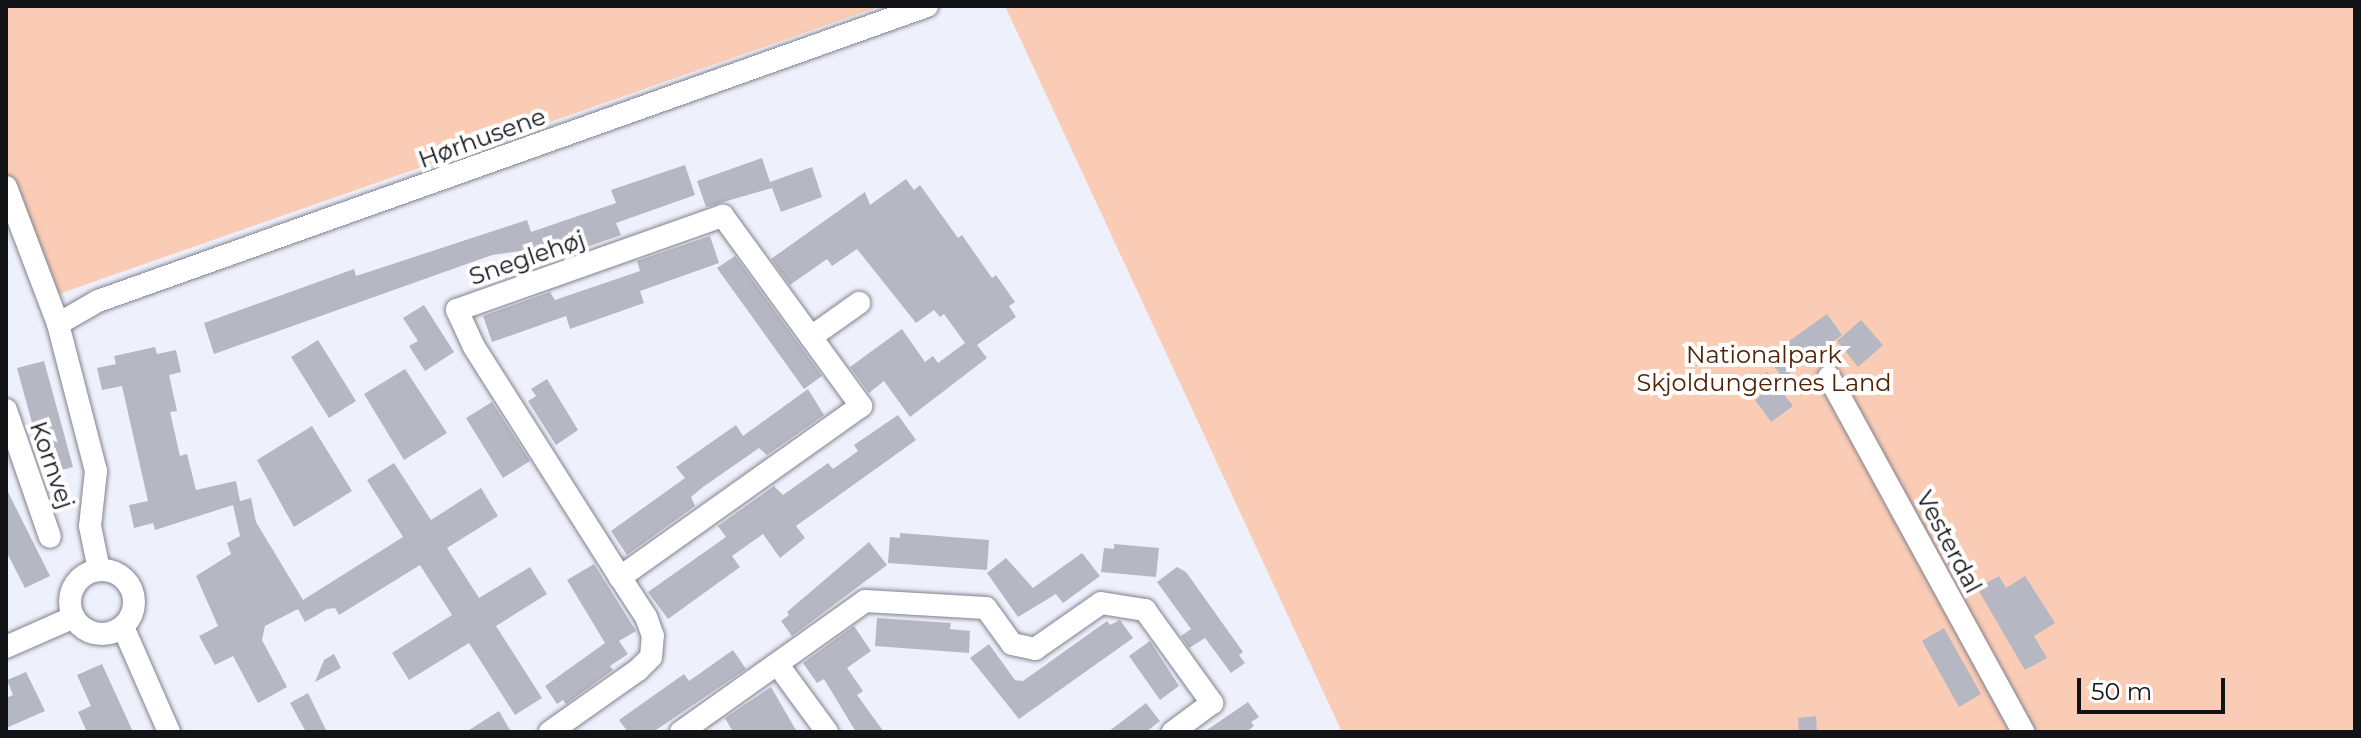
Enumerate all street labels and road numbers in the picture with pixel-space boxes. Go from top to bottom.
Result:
street label: Hørhusene [414,102,550,174]
street label: Sneglehøj [465,225,589,291]
street label: Kornvej [24,418,80,512]
street label: Vesterdal [1910,486,1988,598]

